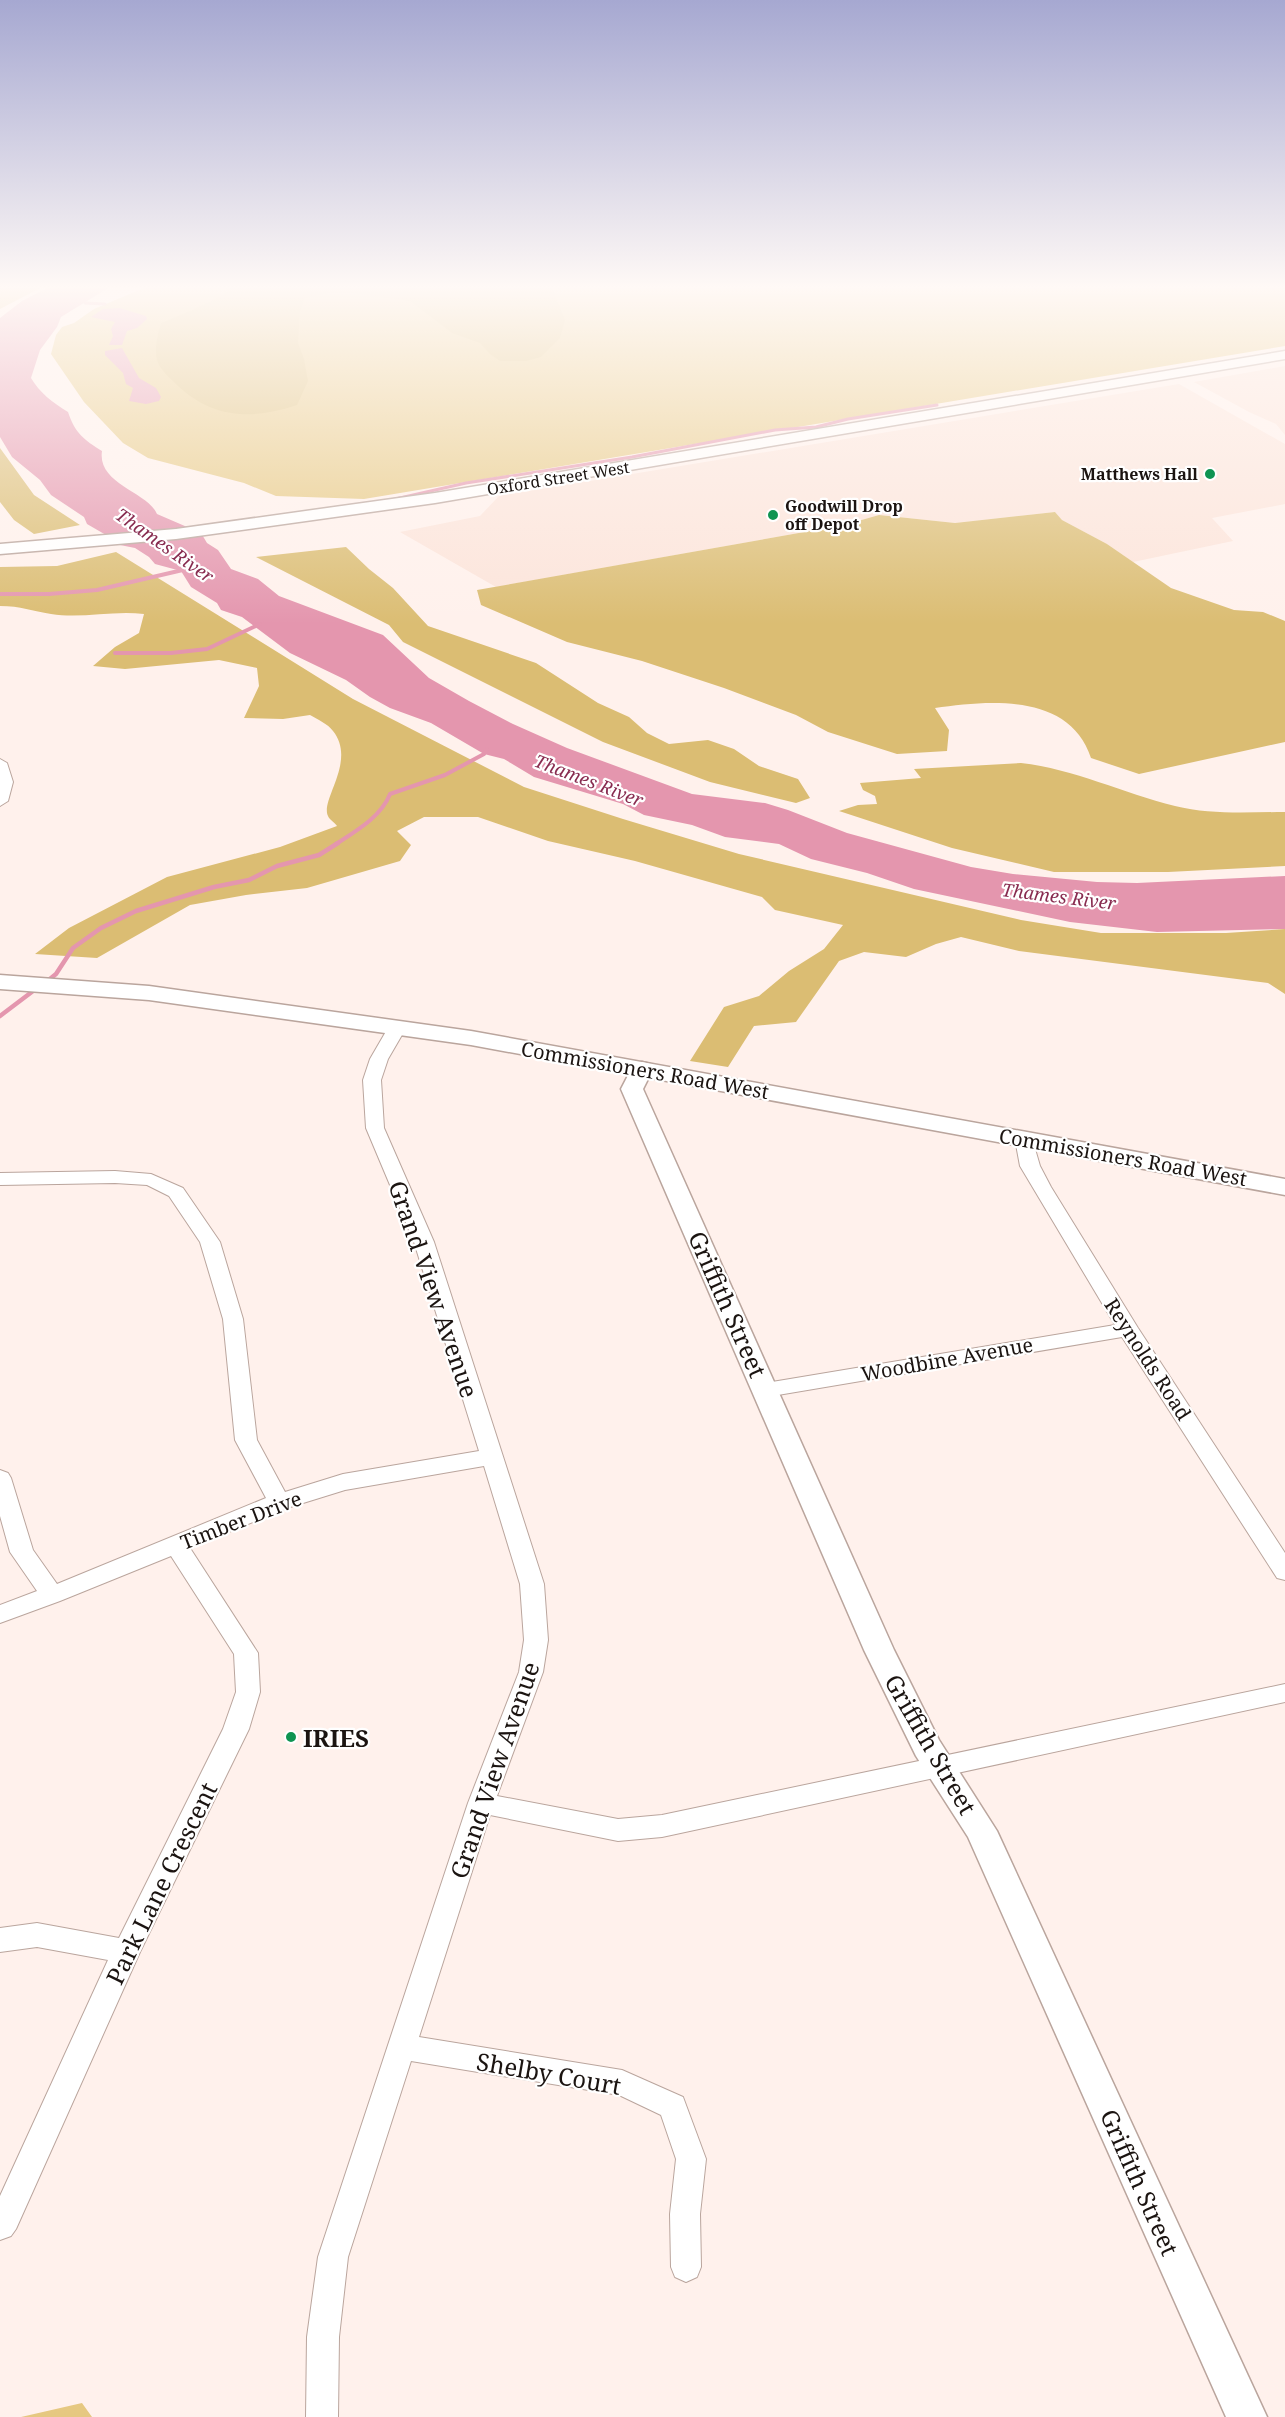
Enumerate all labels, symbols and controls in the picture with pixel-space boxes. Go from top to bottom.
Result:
street label: Oxford Street West [485,456,631,500]
place label: Matthews Hall [1081,463,1198,485]
marker: Matthews Hall [1203,467,1217,481]
place label: Goodwill Drop off Depot [785,495,903,535]
water label: Thames River [111,502,219,588]
marker: Goodwill Drop off Depot [766,508,780,522]
water label: Thames River [531,748,647,812]
water label: Thames River [1001,877,1118,915]
street label: Commissioners Road West [519,1035,771,1105]
street label: Commissioners Road West [997,1122,1249,1192]
street label: Grand View Avenue [381,1176,487,1402]
street label: Griffith Street [681,1226,775,1382]
street label: Reynolds Road [1098,1293,1198,1425]
street label: Woodbine Avenue [859,1331,1035,1387]
street label: Timber Drive [177,1484,305,1556]
street label: Grand View Avenue [441,1657,547,1883]
street label: Griffith Street [877,1668,985,1820]
place label: IRIES [303,1721,369,1754]
marker: IRIES [284,1730,298,1744]
street label: Park Lane Crescent [98,1776,224,1990]
street label: Shelby Court [474,2044,624,2102]
street label: Griffith Street [1093,2104,1187,2260]

